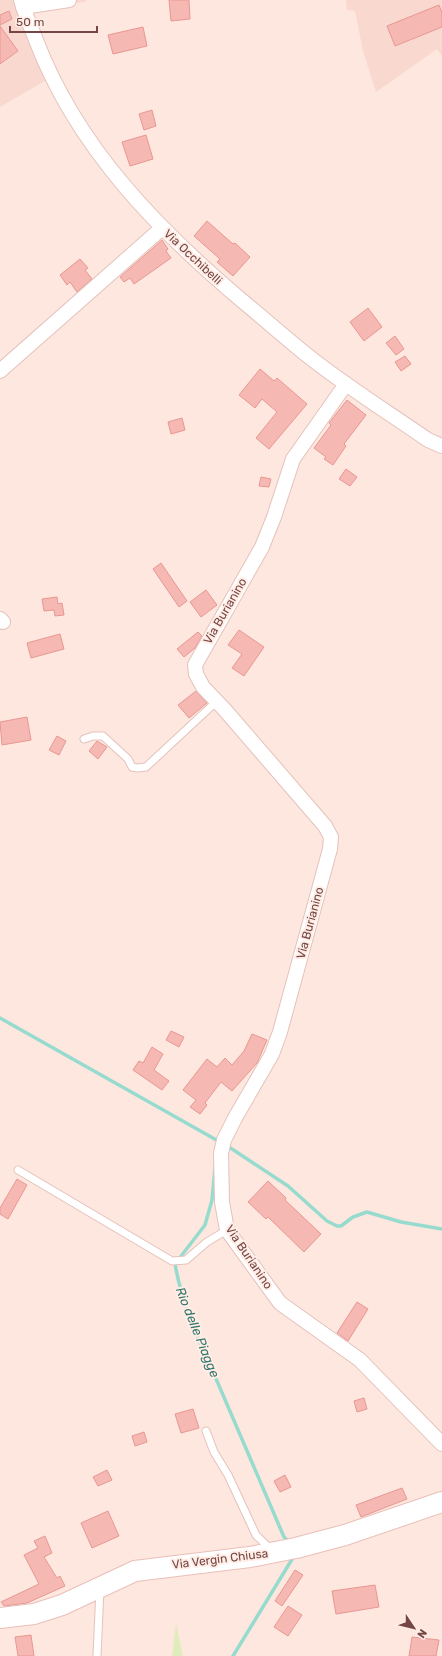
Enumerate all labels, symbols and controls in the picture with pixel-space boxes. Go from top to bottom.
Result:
scale bar [10,8,97,34]
text: 50 m [16,15,44,29]
street label: Via Occhibelli [161,226,225,288]
street label: Via Burianino [200,575,250,647]
street label: Via Burianino [294,885,326,961]
street label: Via Burianino [223,1222,276,1292]
water label: Rio delle Piagge [172,1285,222,1380]
street label: Via Vergin Chiusa [171,1546,269,1572]
north arrow [394,1608,434,1648]
text: N [414,1626,429,1640]

